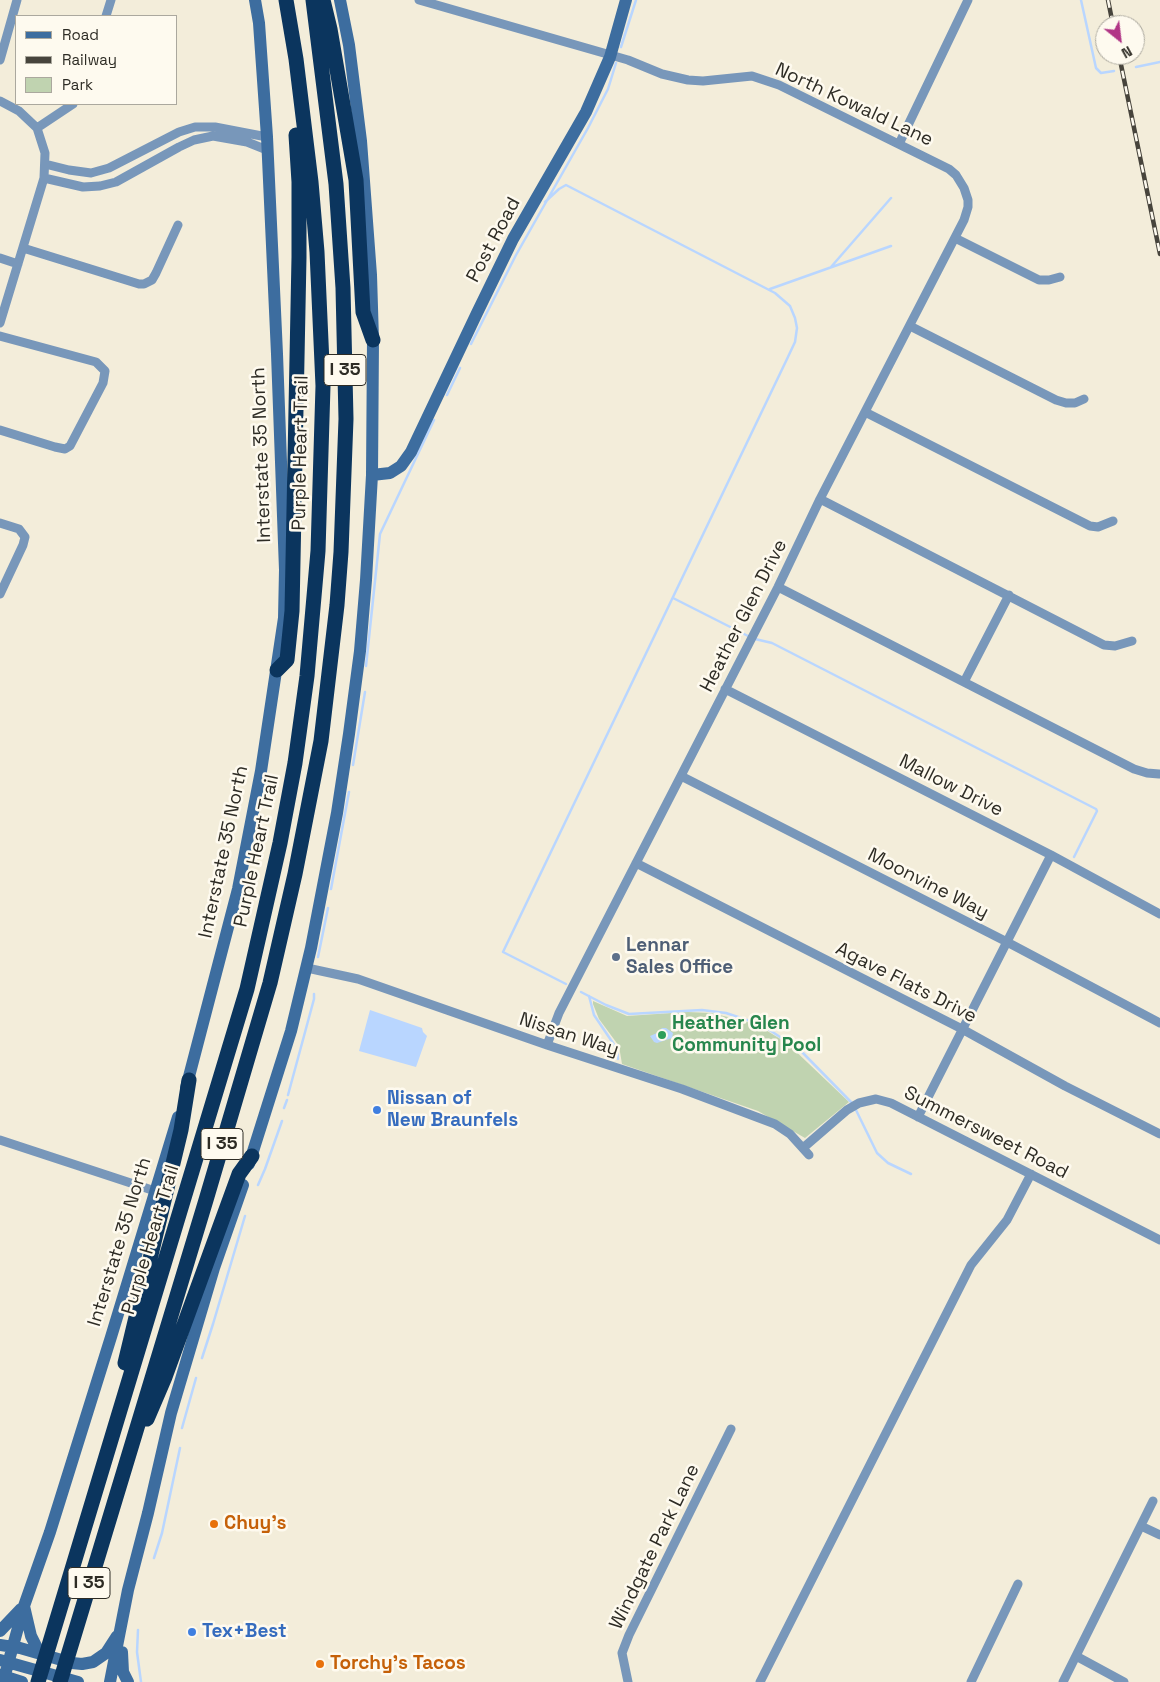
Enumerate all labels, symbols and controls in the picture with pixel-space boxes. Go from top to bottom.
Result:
legend [15,15,178,105]
north arrow [1095,15,1145,65]
text: Road [62,25,99,44]
text: N [1118,42,1135,62]
text: Railway [62,50,117,69]
street label: North Kowald Lane [771,58,937,152]
text: Park [62,75,93,94]
street label: Post Road [462,194,526,286]
road number: I 35 [324,354,366,386]
street label: Interstate 35 North [248,367,276,543]
street label: Purple Heart Trail [288,375,314,531]
street label: Heather Glen Drive [696,536,792,696]
street label: Mallow Drive [895,750,1007,822]
street label: Interstate 35 North [195,764,253,940]
street label: Purple Heart Trail [230,773,284,929]
street label: Moonvine Way [864,844,992,924]
place label: Lennar Sales Office [626,935,733,979]
street label: Agave Flats Drive [832,938,980,1028]
marker: Lennar Sales Office [610,951,622,963]
street label: Nissan Way [516,1008,622,1062]
place label: Heather Glen Community Pool [672,1013,821,1057]
marker: Heather Glen Community Pool [656,1029,668,1041]
street label: Summersweet Road [900,1082,1072,1184]
place label: Nissan of New Braunfels [387,1088,518,1132]
marker: Nissan of New Braunfels [371,1104,383,1116]
road number: I 35 [201,1128,243,1160]
street label: Interstate 35 North [83,1155,157,1329]
street label: Purple Heart Trail [117,1162,185,1318]
street label: Windgate Park Lane [605,1461,705,1633]
place label: Chuy's [224,1513,287,1535]
marker: Chuy's [208,1518,220,1530]
road number: I 35 [68,1568,110,1599]
place label: Tex+Best [202,1621,287,1643]
marker: Tex+Best [186,1626,198,1638]
place label: Torchy's Tacos [330,1653,466,1675]
marker: Torchy's Tacos [314,1658,326,1670]

